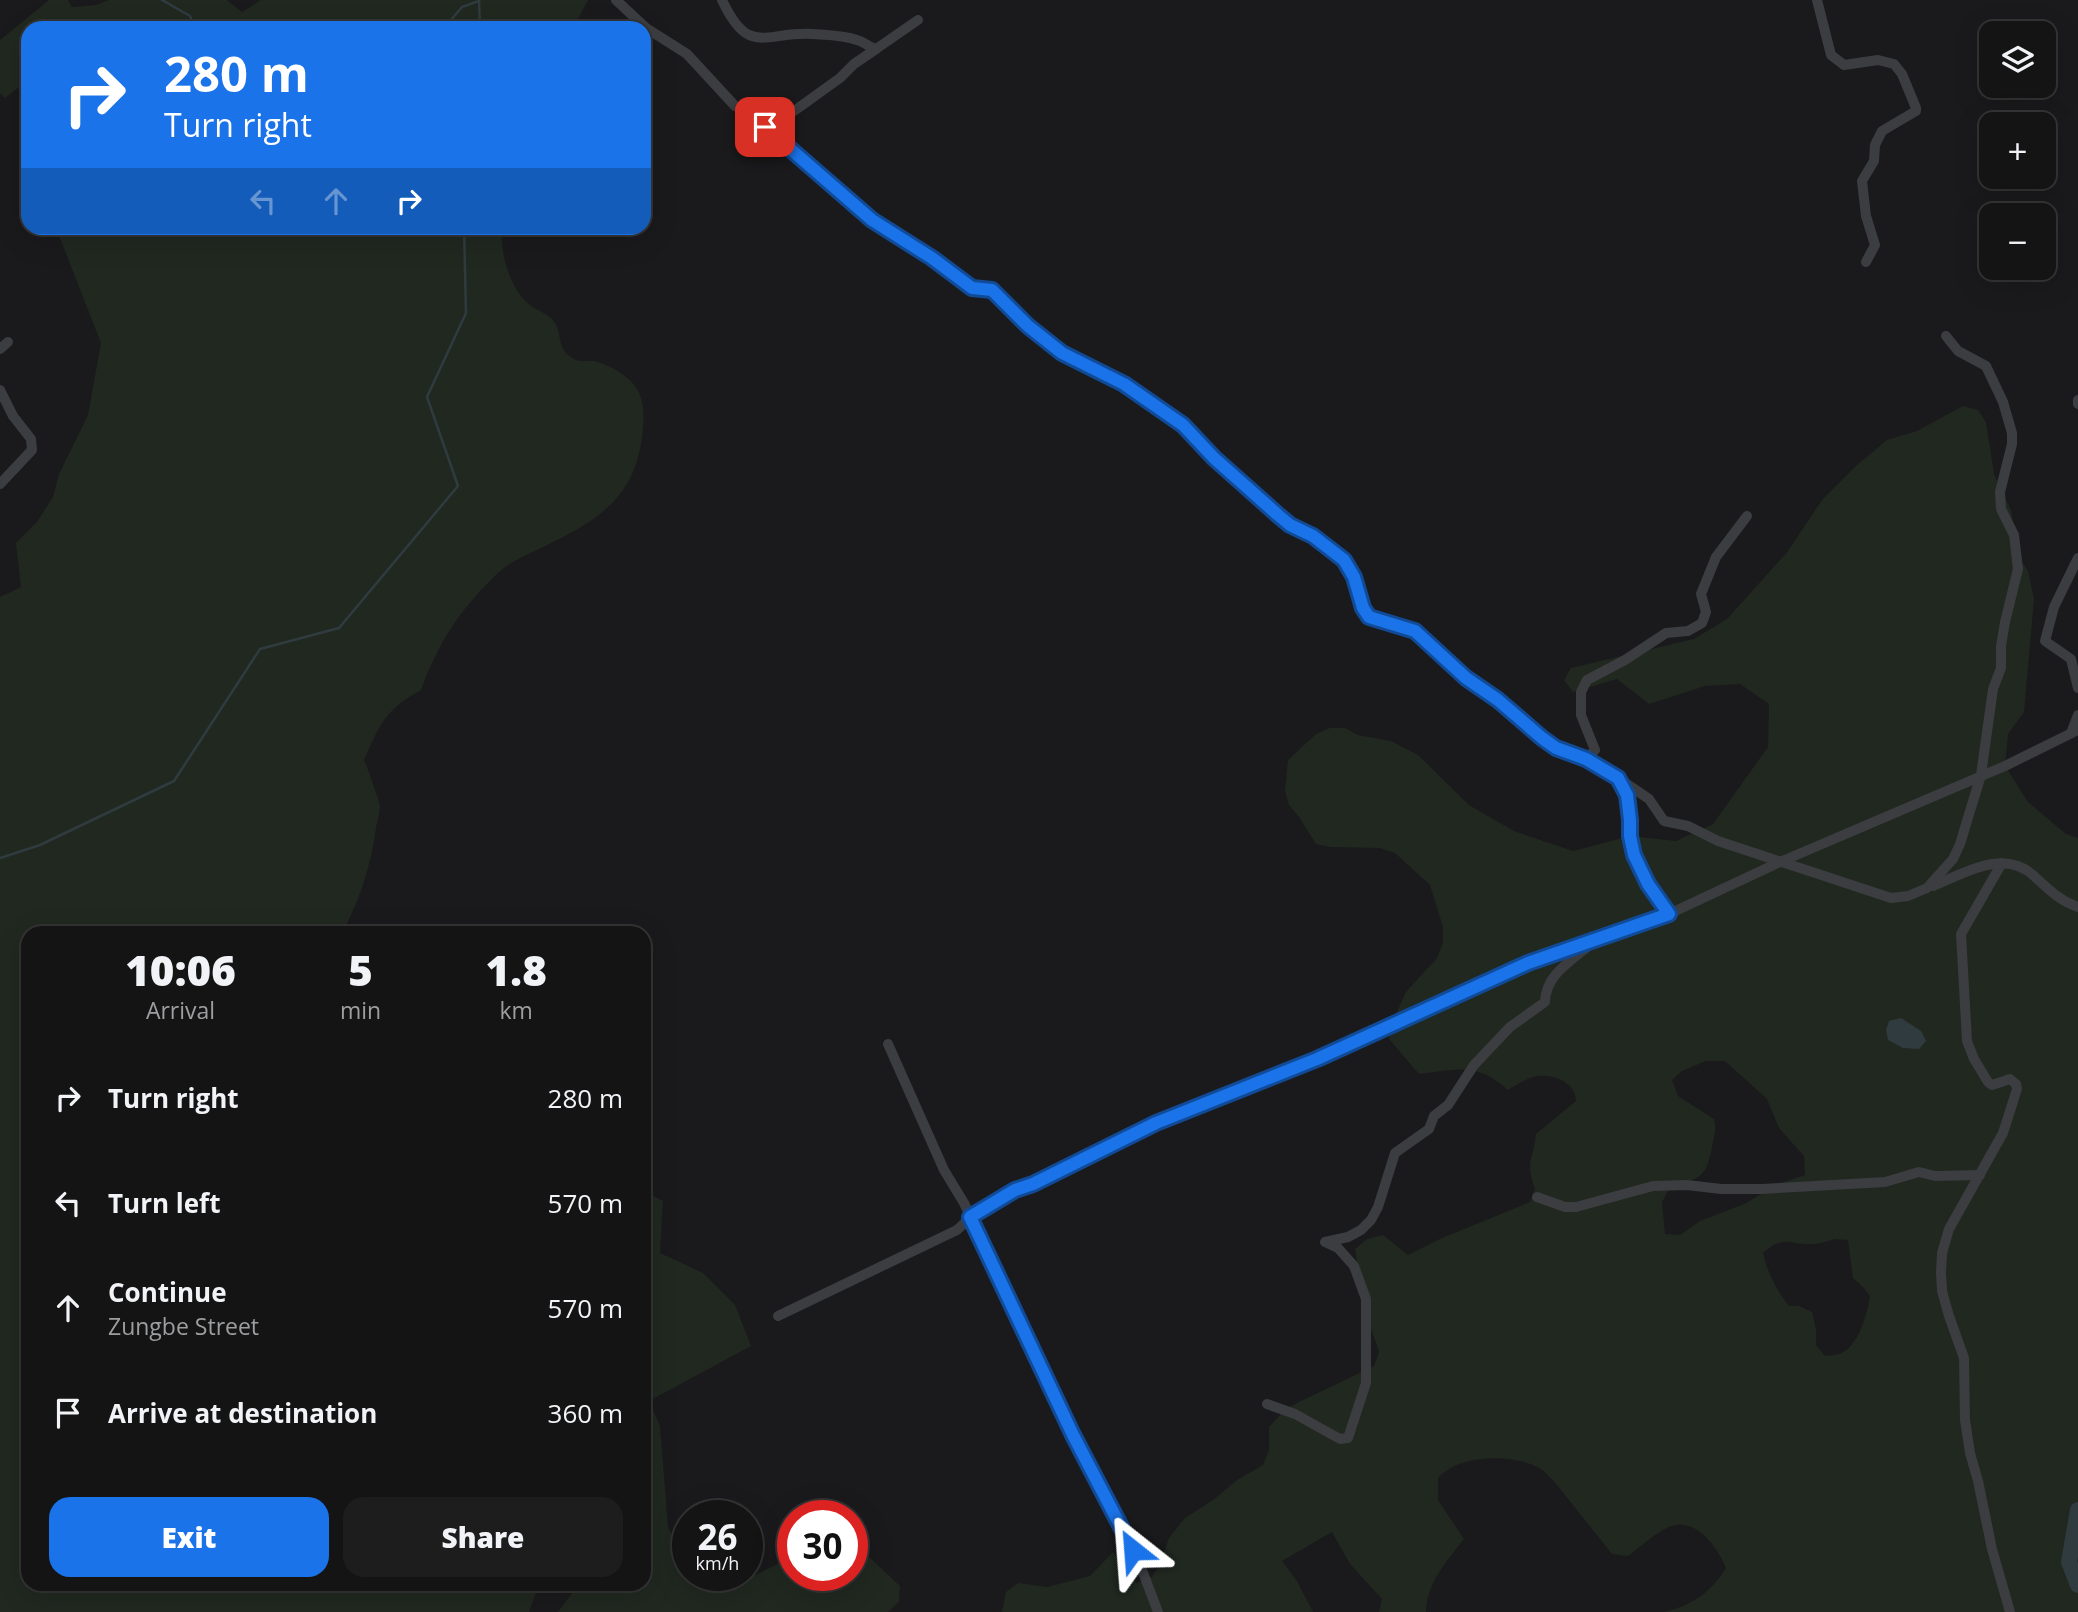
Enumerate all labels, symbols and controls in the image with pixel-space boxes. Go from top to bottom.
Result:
map controls [1979,21,2056,280]
button: layers [1979,21,2056,98]
text: 280 m [164,40,309,106]
icon: right [49,49,140,140]
pin [735,97,795,157]
text: Turn right [164,103,312,146]
icon: arrive [746,108,784,146]
button: + [1979,112,2056,189]
icon: left [244,182,282,220]
icon: ahead [317,182,355,220]
icon: right [390,182,428,220]
button: − [1979,203,2056,280]
text: 10:06 [125,941,236,998]
text: 5 [348,941,373,998]
text: 1.8 [485,941,547,998]
text: Arrival [146,994,215,1026]
text: min [340,994,381,1026]
text: km [499,994,533,1026]
icon: right [49,1079,87,1117]
text: Turn right [108,1080,239,1116]
text: 280 m [548,1080,623,1116]
icon: left [49,1184,87,1222]
text: Turn left [108,1185,220,1221]
text: 570 m [548,1185,623,1221]
text: Continue [108,1274,227,1310]
icon: ahead [49,1289,87,1327]
text: 570 m [548,1290,623,1326]
text: Zungbe Street [108,1310,259,1342]
icon: arrive [49,1394,87,1432]
text: Arrive at destination [108,1395,377,1431]
text: 360 m [548,1395,623,1431]
button: Exit [49,1497,329,1577]
button: Share [343,1497,623,1577]
speed limit sign: 30 [777,1500,868,1591]
text: 26 [697,1513,738,1560]
position arrow [1096,1513,1170,1587]
text: km/h [696,1551,739,1575]

